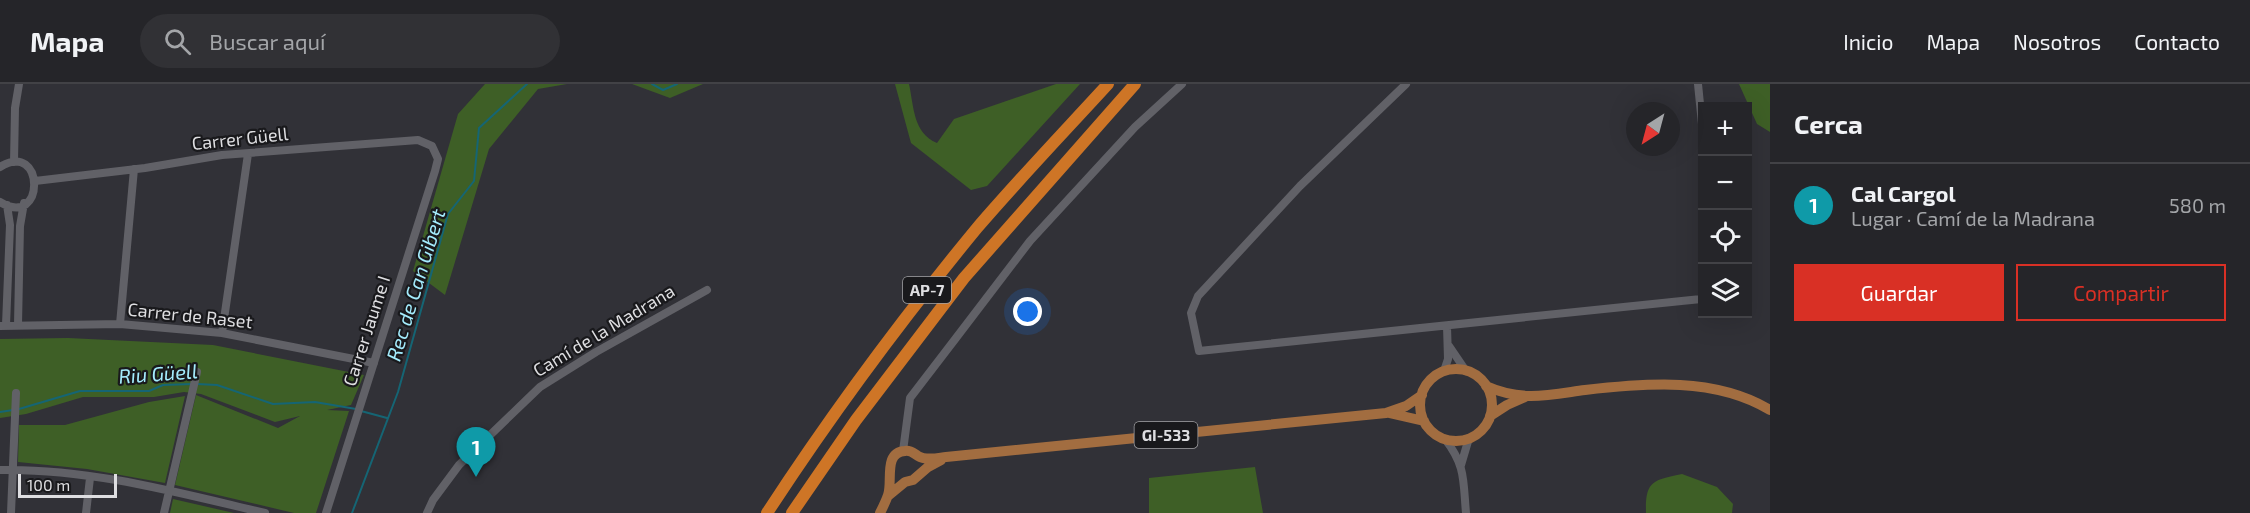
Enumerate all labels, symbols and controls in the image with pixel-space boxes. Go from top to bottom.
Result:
search box [140,14,560,68]
text: Mapa [30,24,104,58]
icon: search [161,25,194,58]
text: Buscar aquí [209,28,325,54]
text: Inicio [1843,29,1893,54]
text: Mapa [1926,29,1980,54]
text: Nosotros [2013,29,2101,54]
text: Contacto [2134,29,2220,54]
north arrow [1626,102,1680,156]
map controls [1698,102,1752,318]
button: + [1698,102,1752,156]
text: Cerca [1794,108,1863,139]
street label: Carrer Güell [191,122,290,154]
button: − [1698,156,1752,210]
text: Cal Cargol [1851,180,1956,206]
text: 1 [1809,193,1818,217]
text: 580 m [2169,193,2226,217]
water label: Rec de Can Gibert [381,205,450,364]
text: Lugar · Camí de la Madrana [1851,206,2095,230]
button: locate [1698,210,1752,264]
button: layers [1698,264,1752,318]
button: Guardar [1794,264,2004,321]
button: Compartir [2016,264,2226,321]
street label: Carrer Jaume I [338,273,394,389]
road number: AP-7 [903,277,951,303]
street label: Camí de la Madrana [529,279,678,381]
your location [1013,297,1042,326]
street label: Carrer de Raset [127,298,254,333]
water label: Riu Güell [118,358,198,388]
road number: GI-533 [1134,422,1198,448]
pin: 1 [456,428,496,477]
scale bar [18,471,117,498]
text: 100 m [27,475,70,494]

